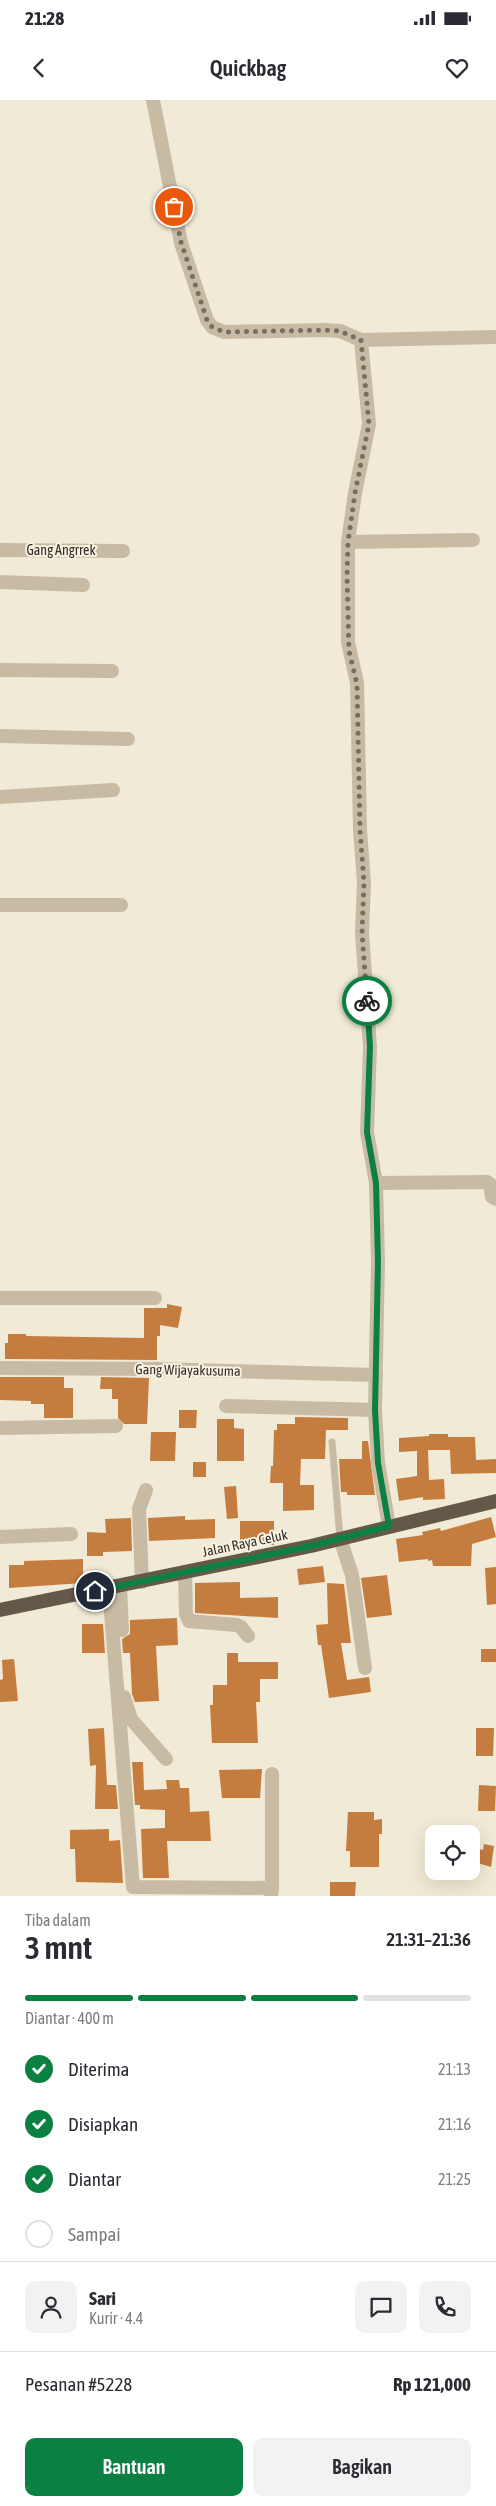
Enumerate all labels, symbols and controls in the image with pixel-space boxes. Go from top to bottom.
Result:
text: 21:28 [25,7,64,29]
icon: back [25,54,53,82]
icon: heart [443,54,471,82]
text: Quickbag [210,55,286,81]
pin [153,186,195,228]
icon: bag [160,193,188,221]
street label: Gang Angrrek [26,542,96,558]
courier [342,976,392,1026]
icon: bike [353,987,381,1015]
street label: Gang Wijayakusuma [135,1361,241,1379]
street label: Jalan Raya Celuk [201,1526,289,1560]
pin [74,1570,116,1612]
icon: home [81,1577,109,1605]
map controls [425,1825,480,1880]
button: locate [425,1825,480,1880]
text: Tiba dalam [25,1911,91,1929]
text: 21:31–21:36 [386,1928,471,1950]
text: 3 mnt [25,1929,92,1966]
text: Diantar · 400 m [25,2009,114,2027]
icon: check [25,2055,53,2083]
text: Diterima [68,2058,129,2080]
text: 21:13 [438,2060,471,2078]
icon: check [25,2110,53,2138]
text: Disiapkan [68,2113,138,2135]
text: 21:16 [438,2115,471,2133]
icon: check [25,2165,53,2193]
text: Diantar [68,2168,121,2190]
text: 21:25 [438,2170,471,2188]
text: Sampai [68,2223,121,2245]
button: person [25,2281,77,2333]
button: chat [355,2281,407,2333]
button: phone [419,2281,471,2333]
text: Sari [89,2287,116,2309]
text: Kurir · 4.4 [89,2309,143,2327]
text: Pesanan #5228 [25,2373,132,2395]
text: Rp 121,000 [393,2373,471,2395]
button: Bantuan [25,2438,243,2496]
button: Bagikan [253,2438,471,2496]

